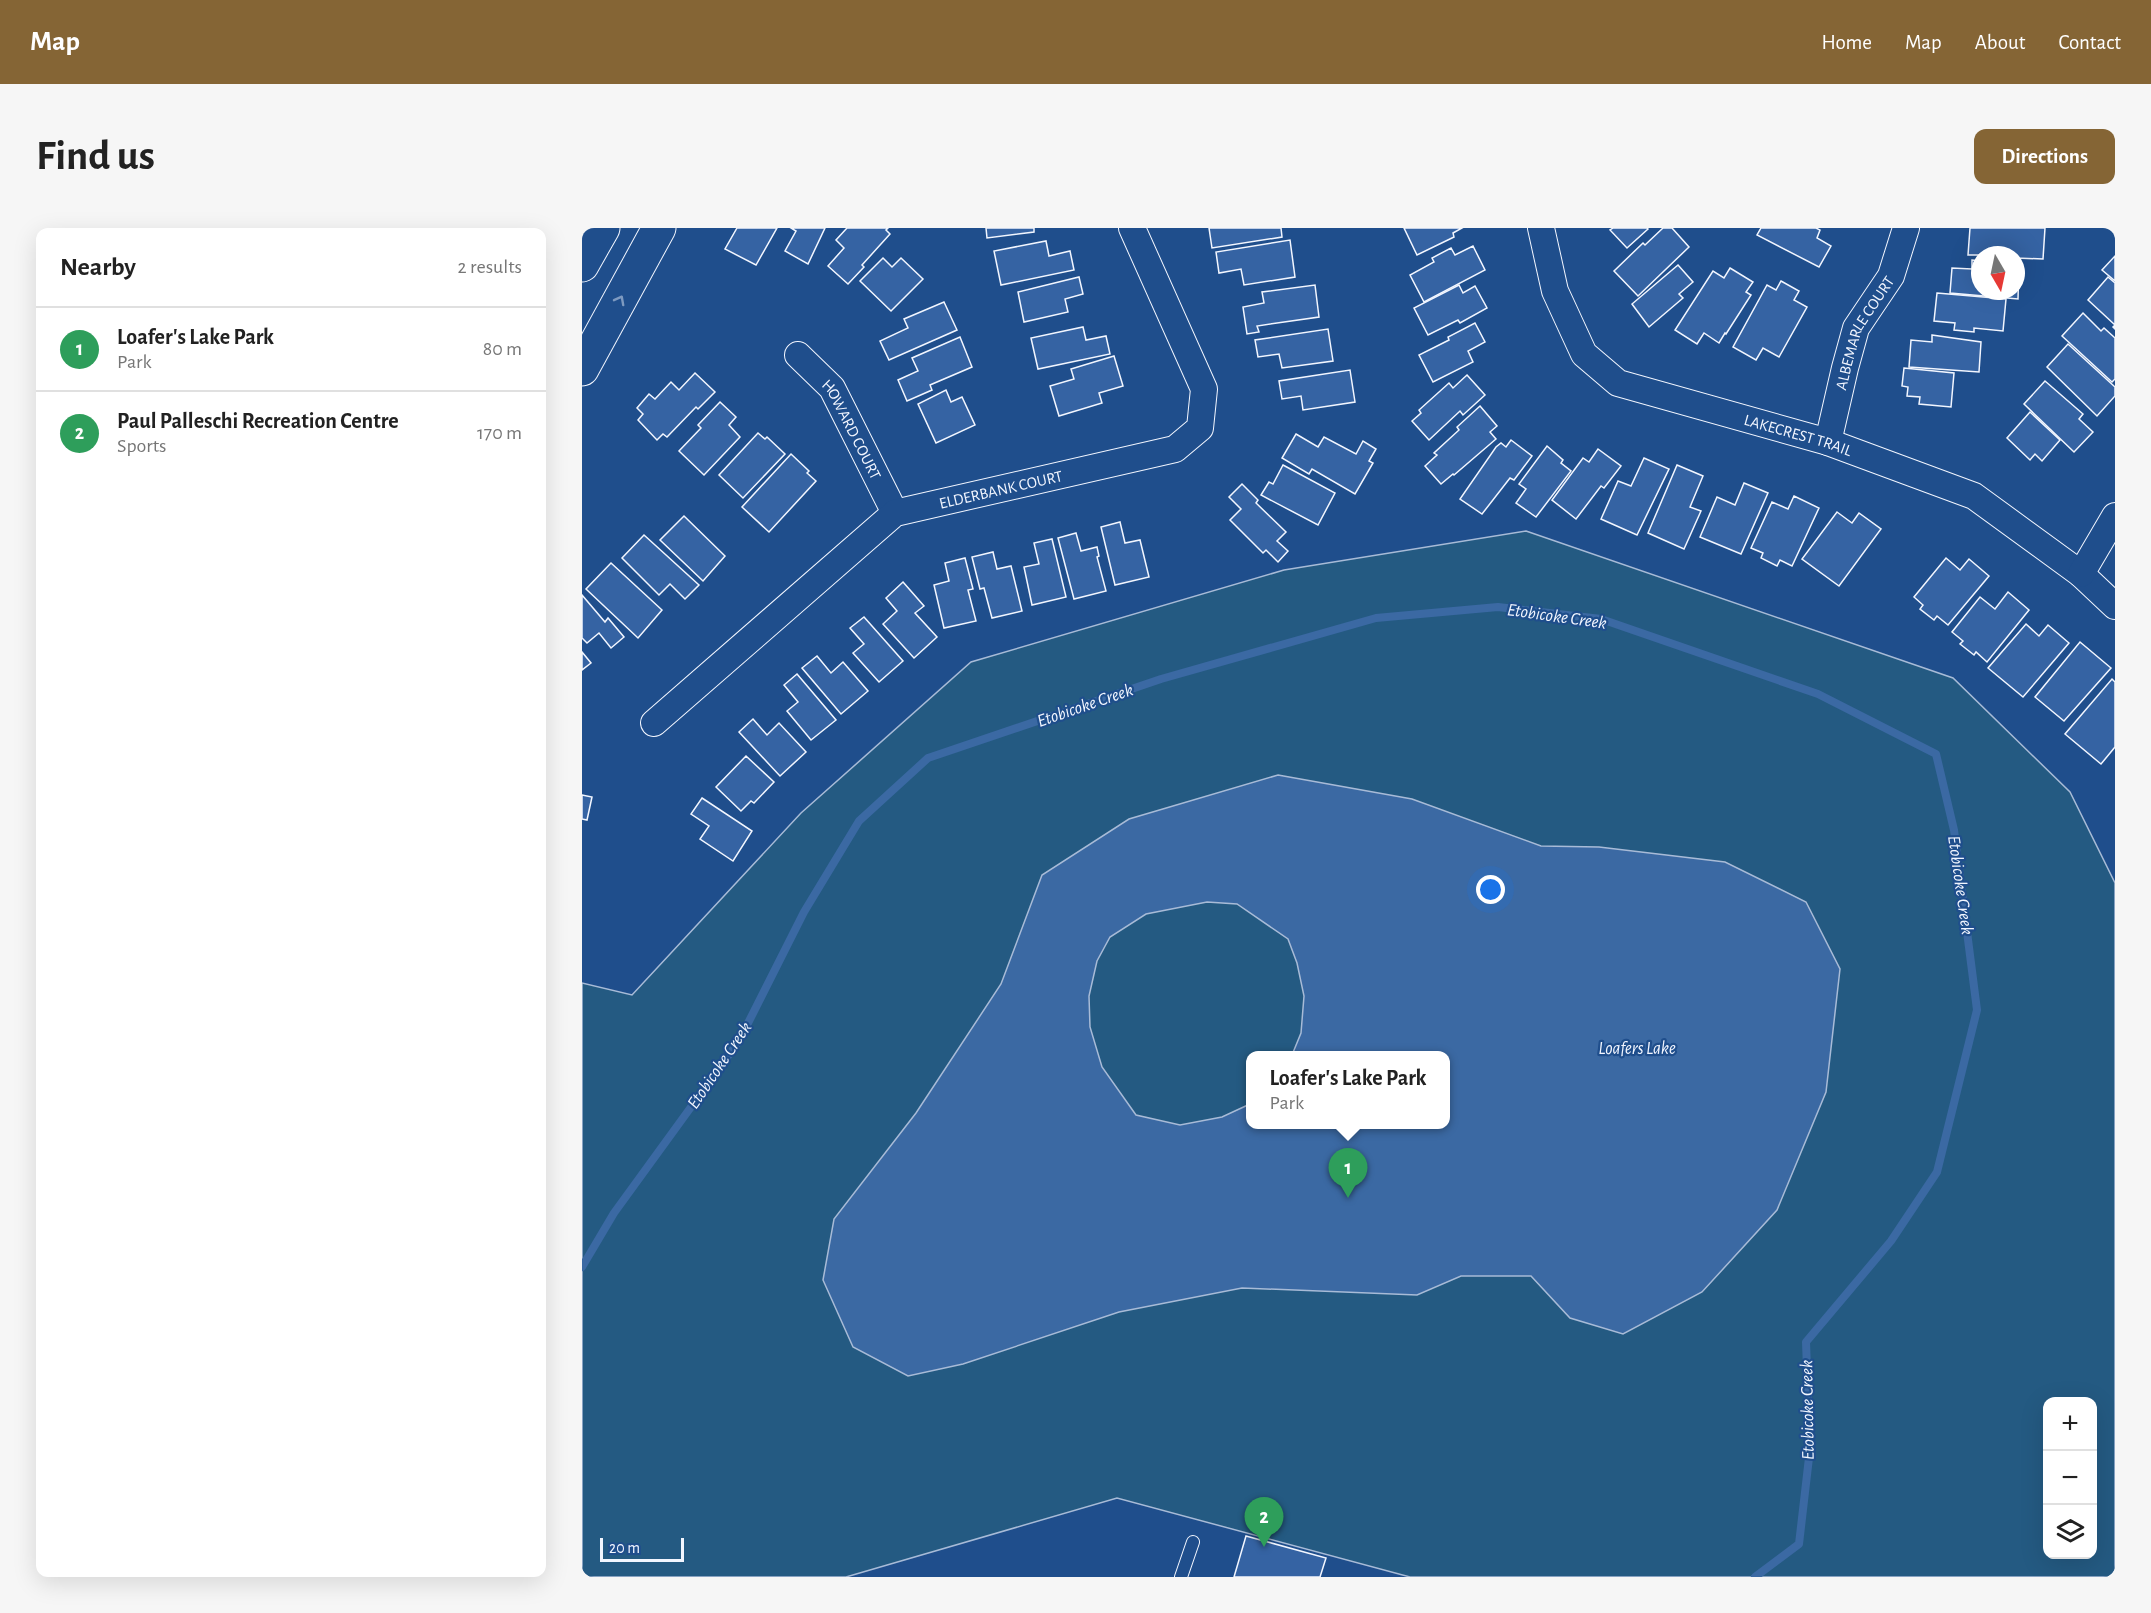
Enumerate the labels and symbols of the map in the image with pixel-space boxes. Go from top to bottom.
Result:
north arrow [1971,246,2025,300]
street label: ALBEMARLE COURT [1833,273,1898,392]
one-way arrow [613,296,624,306]
street label: HOWARD COURT [819,376,884,482]
street label: LAKECREST TRAIL [1742,412,1854,459]
street label: ELDERBANK COURT [938,468,1064,512]
water label: Etobicoke Creek [1506,601,1608,633]
water label: Etobicoke Creek [1035,681,1136,731]
water label: Etobicoke Creek [1944,834,1976,936]
your location [1476,875,1505,904]
water label: Etobicoke Creek [684,1019,755,1112]
water label: Loafers Lake [1598,1040,1676,1058]
pin: 1 [1328,1148,1368,1198]
water label: Etobicoke Creek [1798,1360,1818,1460]
pin: 2 [1244,1498,1284,1547]
scale bar [600,1535,684,1562]

